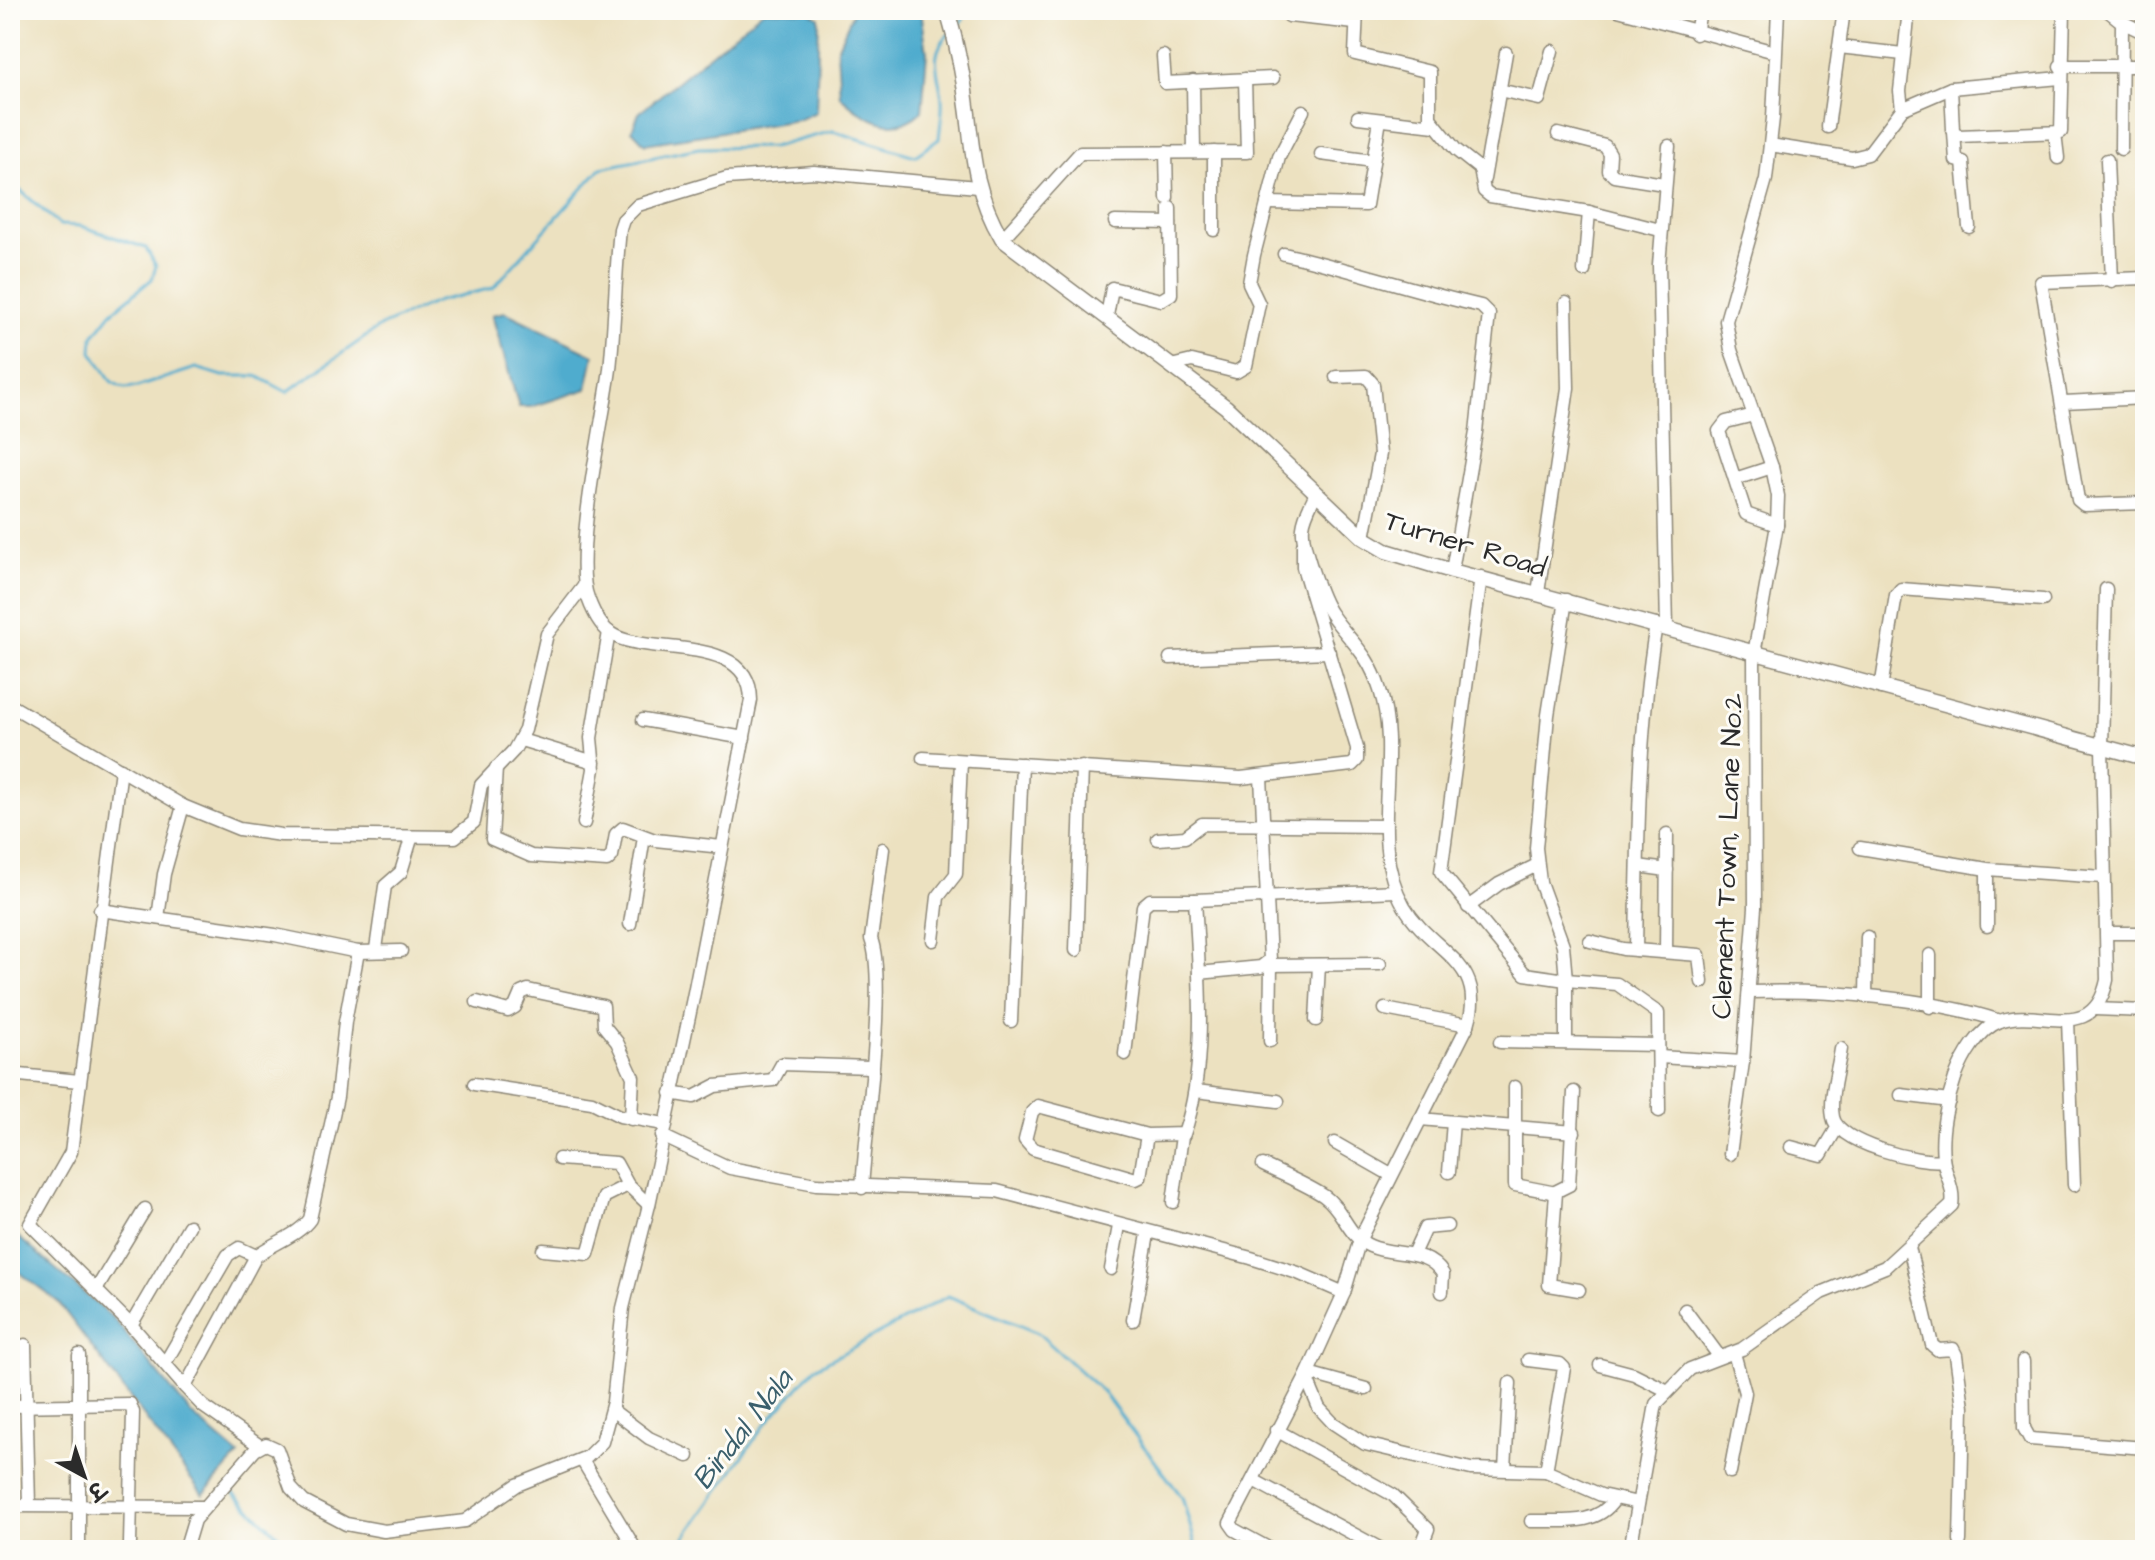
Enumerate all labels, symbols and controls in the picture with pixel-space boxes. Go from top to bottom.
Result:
street label: Turner Road [1380,501,1551,588]
street label: Clement Town, Lane No.2 [1702,692,1753,1020]
water label: Bindal Nala [682,1359,804,1499]
north arrow [44,1436,124,1516]
text: उ [79,1472,113,1508]

